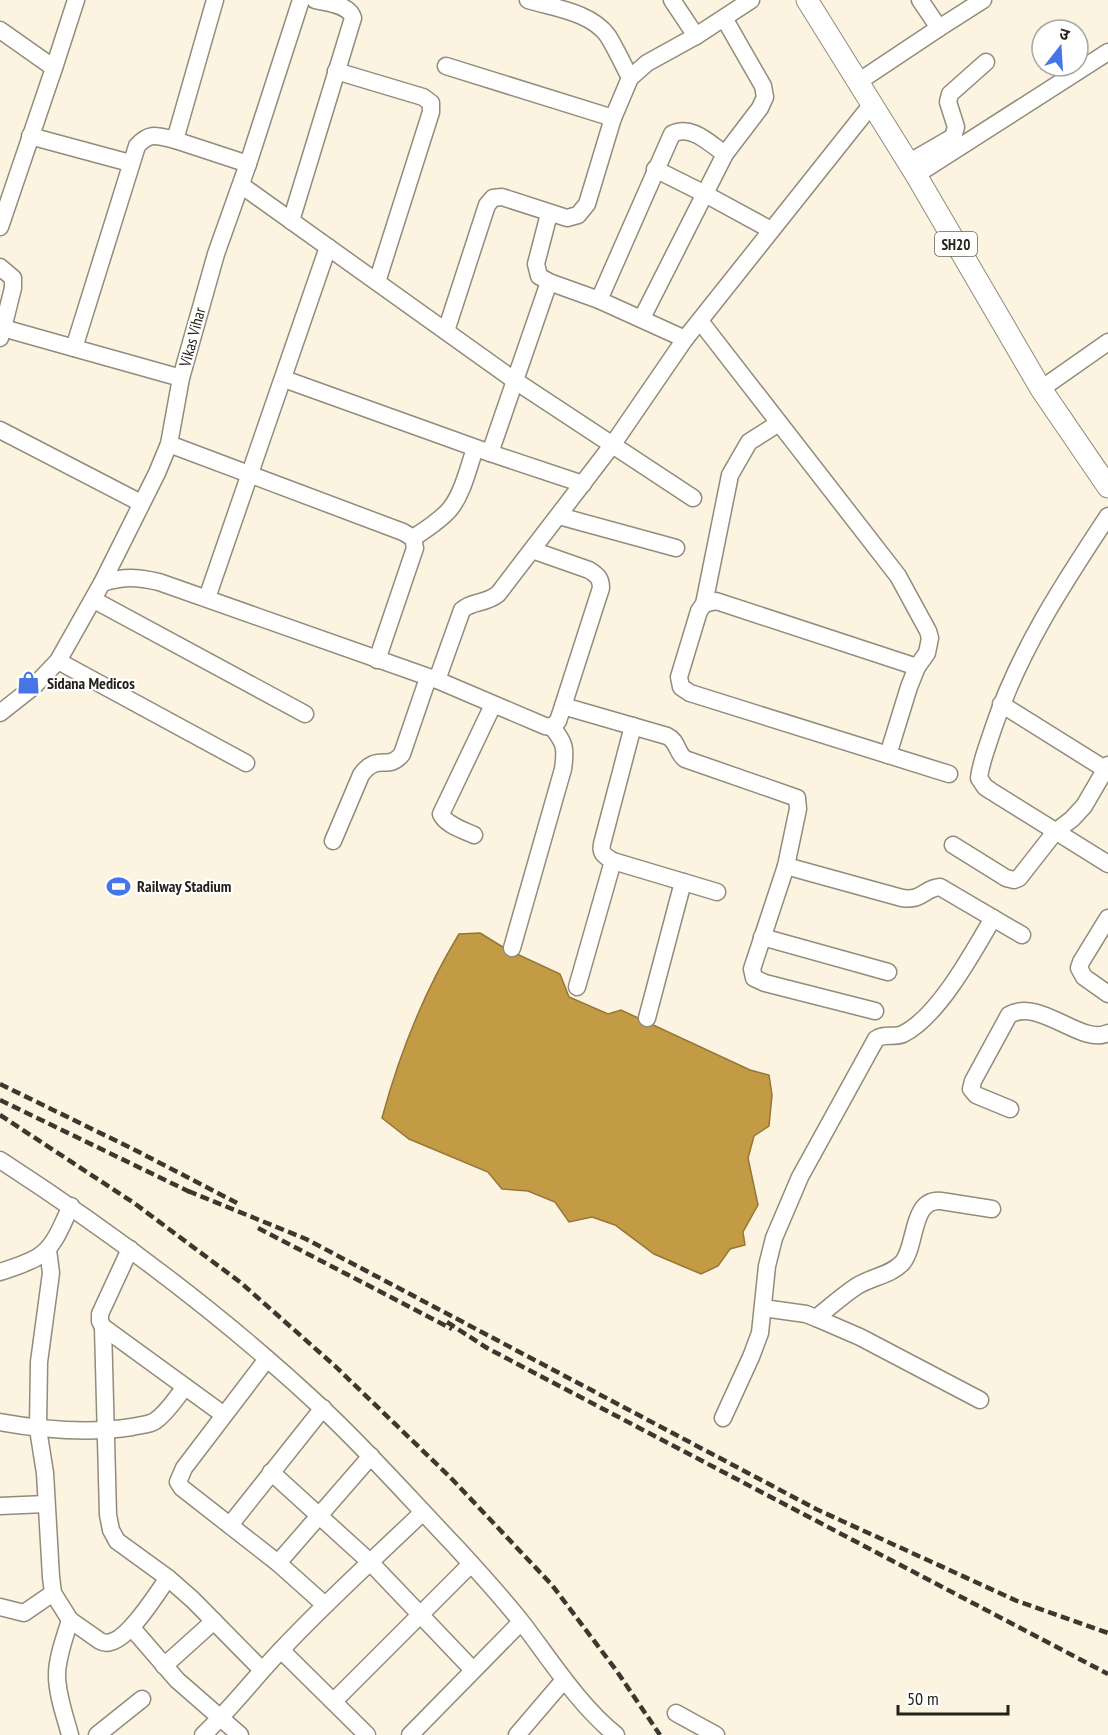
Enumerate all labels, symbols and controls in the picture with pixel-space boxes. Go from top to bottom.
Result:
north arrow [1030,18,1090,78]
text: उ [1057,23,1072,45]
road number: SH20 [935,232,977,256]
street label: Vikas Vihar [174,305,210,370]
shop icon: Sidana Medicos [16,670,42,696]
place label: Sidana Medicos [47,673,135,693]
sports icon: Railway Stadium [106,873,132,899]
place label: Railway Stadium [137,876,231,896]
scale bar [898,1678,1008,1716]
text: 50 m [907,1687,939,1710]

